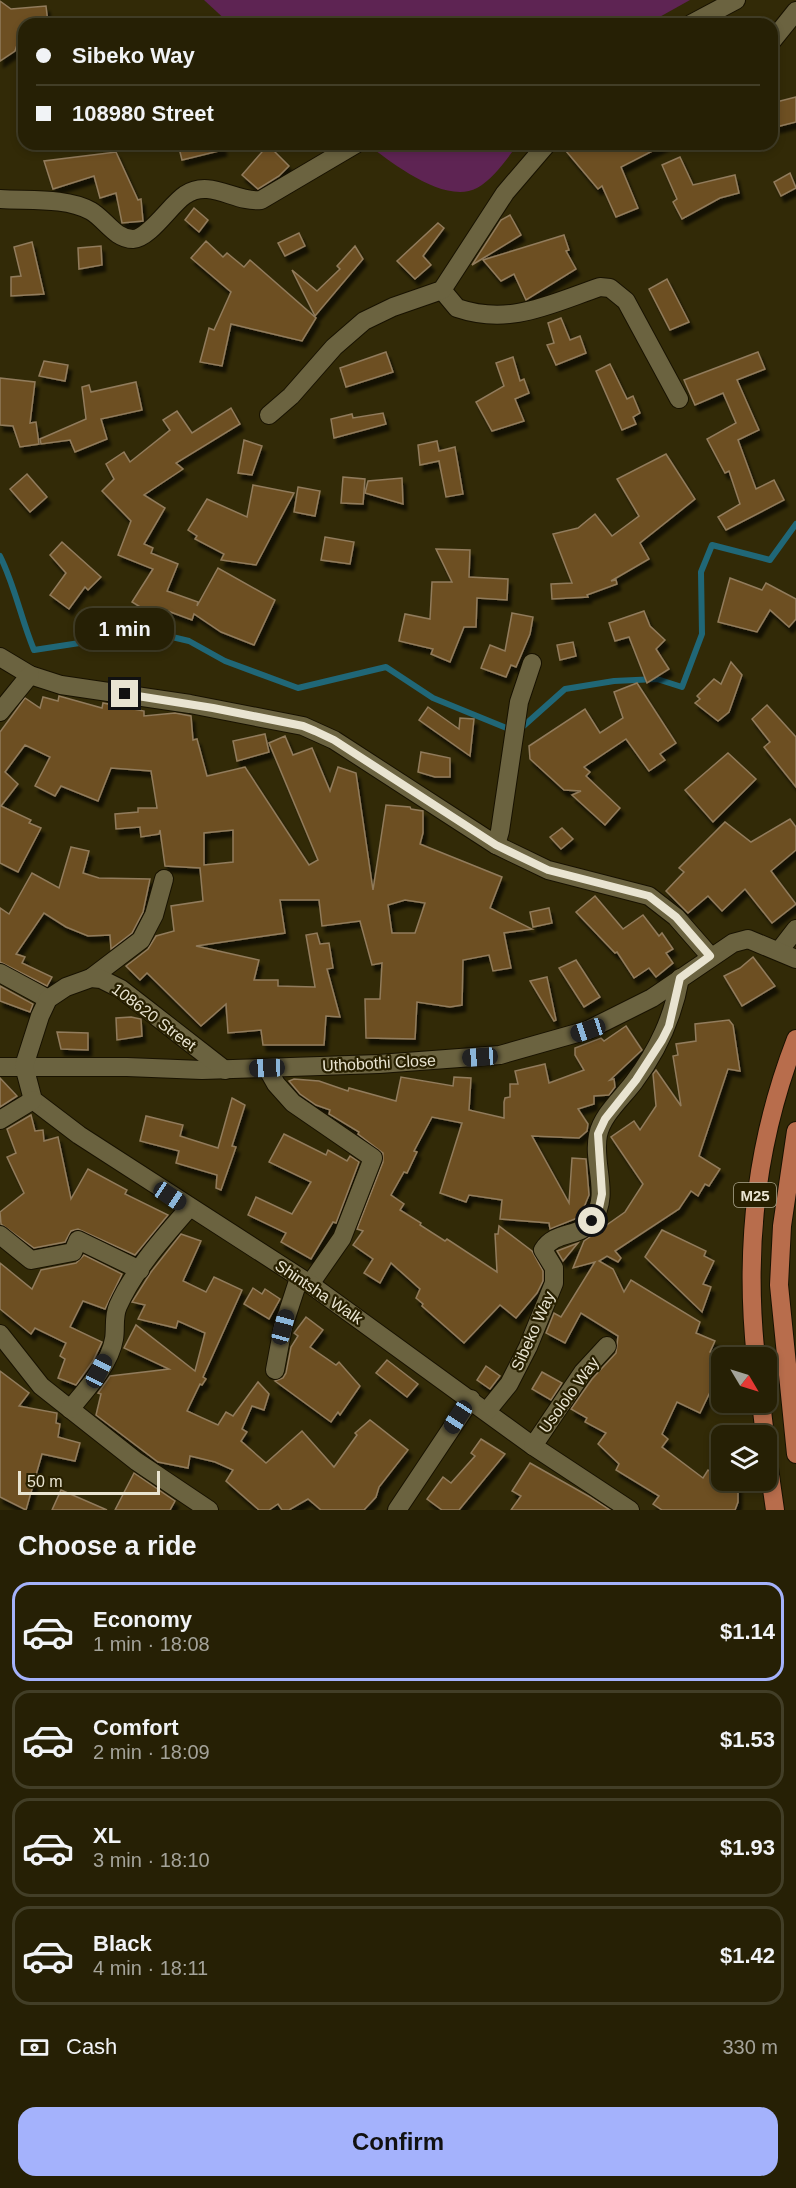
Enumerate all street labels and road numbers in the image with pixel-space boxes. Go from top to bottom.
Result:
street label: 108620 Street [109,980,200,1054]
street label: Uthobothi Close [322,1052,436,1074]
road number: M25 [734,1183,776,1207]
street label: Shintsha Walk [272,1257,367,1328]
street label: Sibeko Way [508,1289,558,1373]
street label: Usololo Way [536,1354,602,1436]

